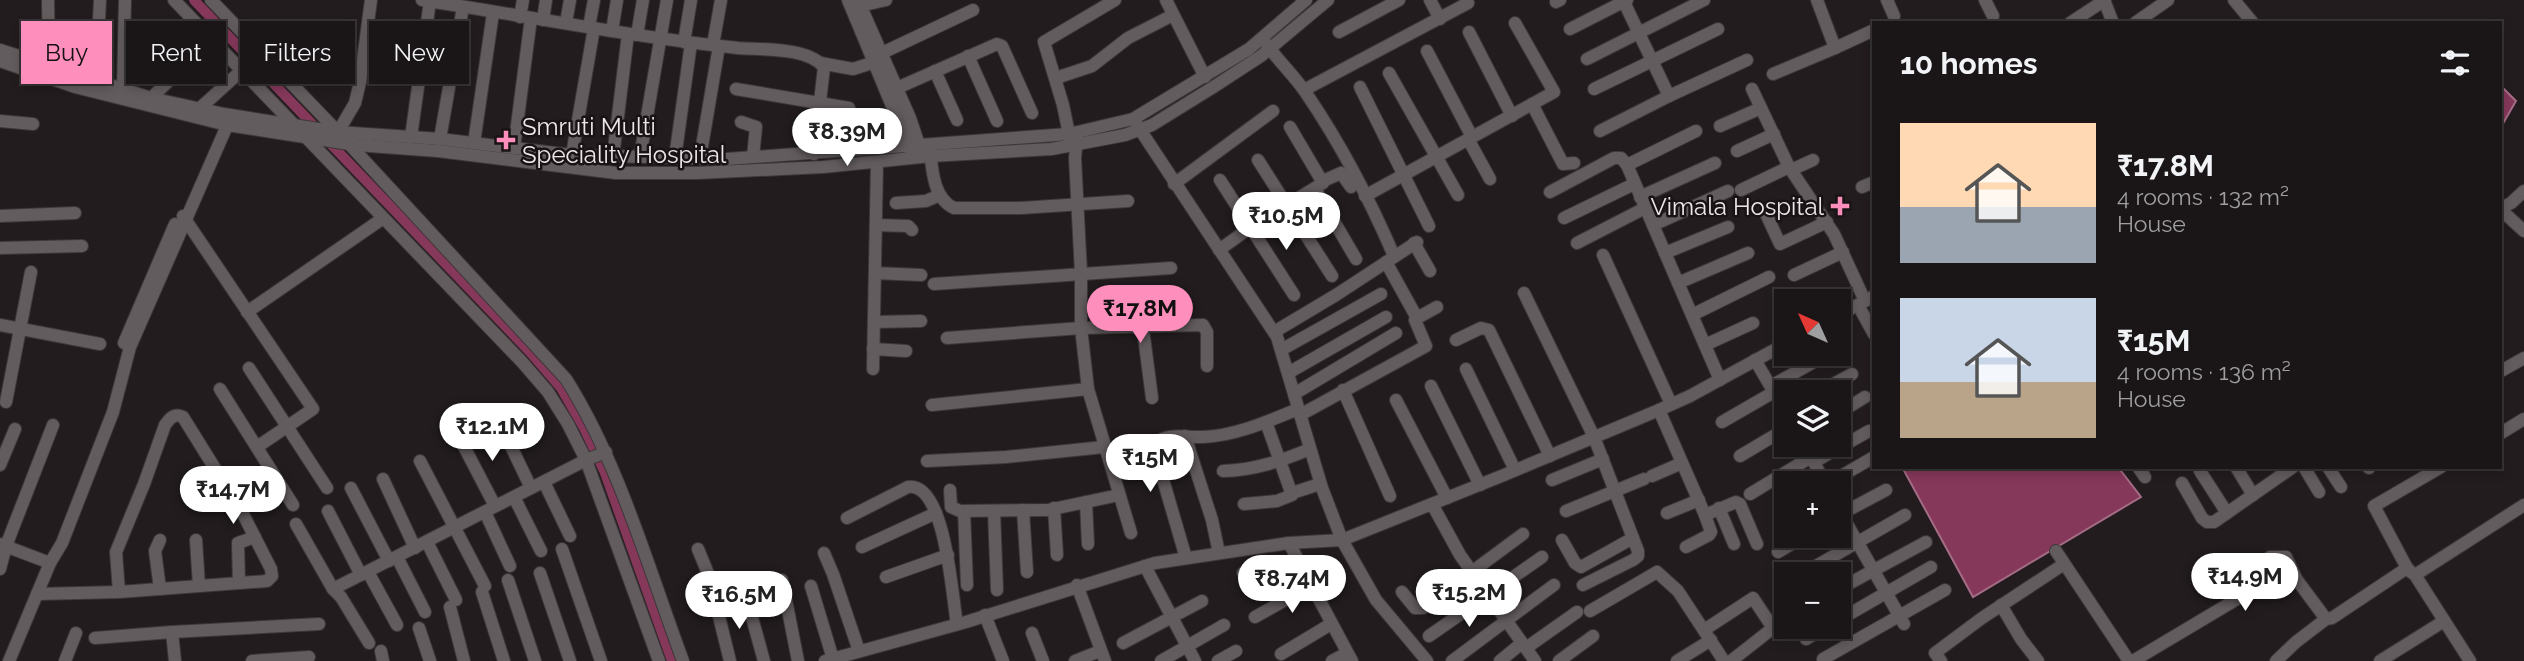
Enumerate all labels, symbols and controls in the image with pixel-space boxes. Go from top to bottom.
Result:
chip: Buy [21,21,112,84]
chip: Rent [126,21,226,84]
chip: Filters [240,21,355,84]
chip: New [369,21,469,84]
icon: filters [2436,44,2474,82]
text: 10 homes [1900,46,2037,81]
pin: ₹8.39M [790,108,904,168]
place label: Smruti Multi Speciality Hospital [522,112,727,169]
text: ₹8.39M [808,117,886,144]
marker: Smruti Multi Speciality Hospital [496,130,516,150]
text: ₹17.8M [2117,148,2214,183]
icon: home [1956,151,2040,235]
text: 4 rooms · 132 m² [2117,183,2289,210]
pin: ₹10.5M [1229,192,1343,252]
place label: Vimala Hospital [1651,192,1824,221]
marker: Vimala Hospital [1830,196,1850,216]
text: ₹10.5M [1248,201,1324,228]
text: House [2117,210,2186,237]
pin: ₹17.8M [1083,286,1197,345]
north arrow [1774,289,1852,366]
map controls [1774,289,1851,639]
text: ₹17.8M [1103,294,1177,321]
text: ₹15M [2117,323,2190,358]
icon: home [1956,326,2040,410]
text: 4 rooms · 136 m² [2117,358,2291,385]
button: layers [1774,380,1851,457]
text: House [2117,385,2186,412]
pin: ₹12.1M [435,404,549,463]
text: ₹12.1M [455,412,529,439]
pin: ₹15M [1109,434,1191,494]
text: ₹15M [1122,443,1178,470]
pin: ₹14.7M [176,466,290,526]
button: + [1774,471,1851,548]
text: ₹14.7M [196,475,270,502]
pin: ₹14.9M [2188,554,2302,613]
pin: ₹8.74M [1235,556,1349,615]
button: − [1774,562,1851,639]
text: ₹14.9M [2207,562,2283,589]
text: ₹8.74M [1254,564,1330,591]
pin: ₹15.2M [1412,570,1526,629]
pin: ₹16.5M [682,572,796,631]
text: ₹15.2M [1432,578,1506,605]
text: ₹16.5M [701,580,777,607]

